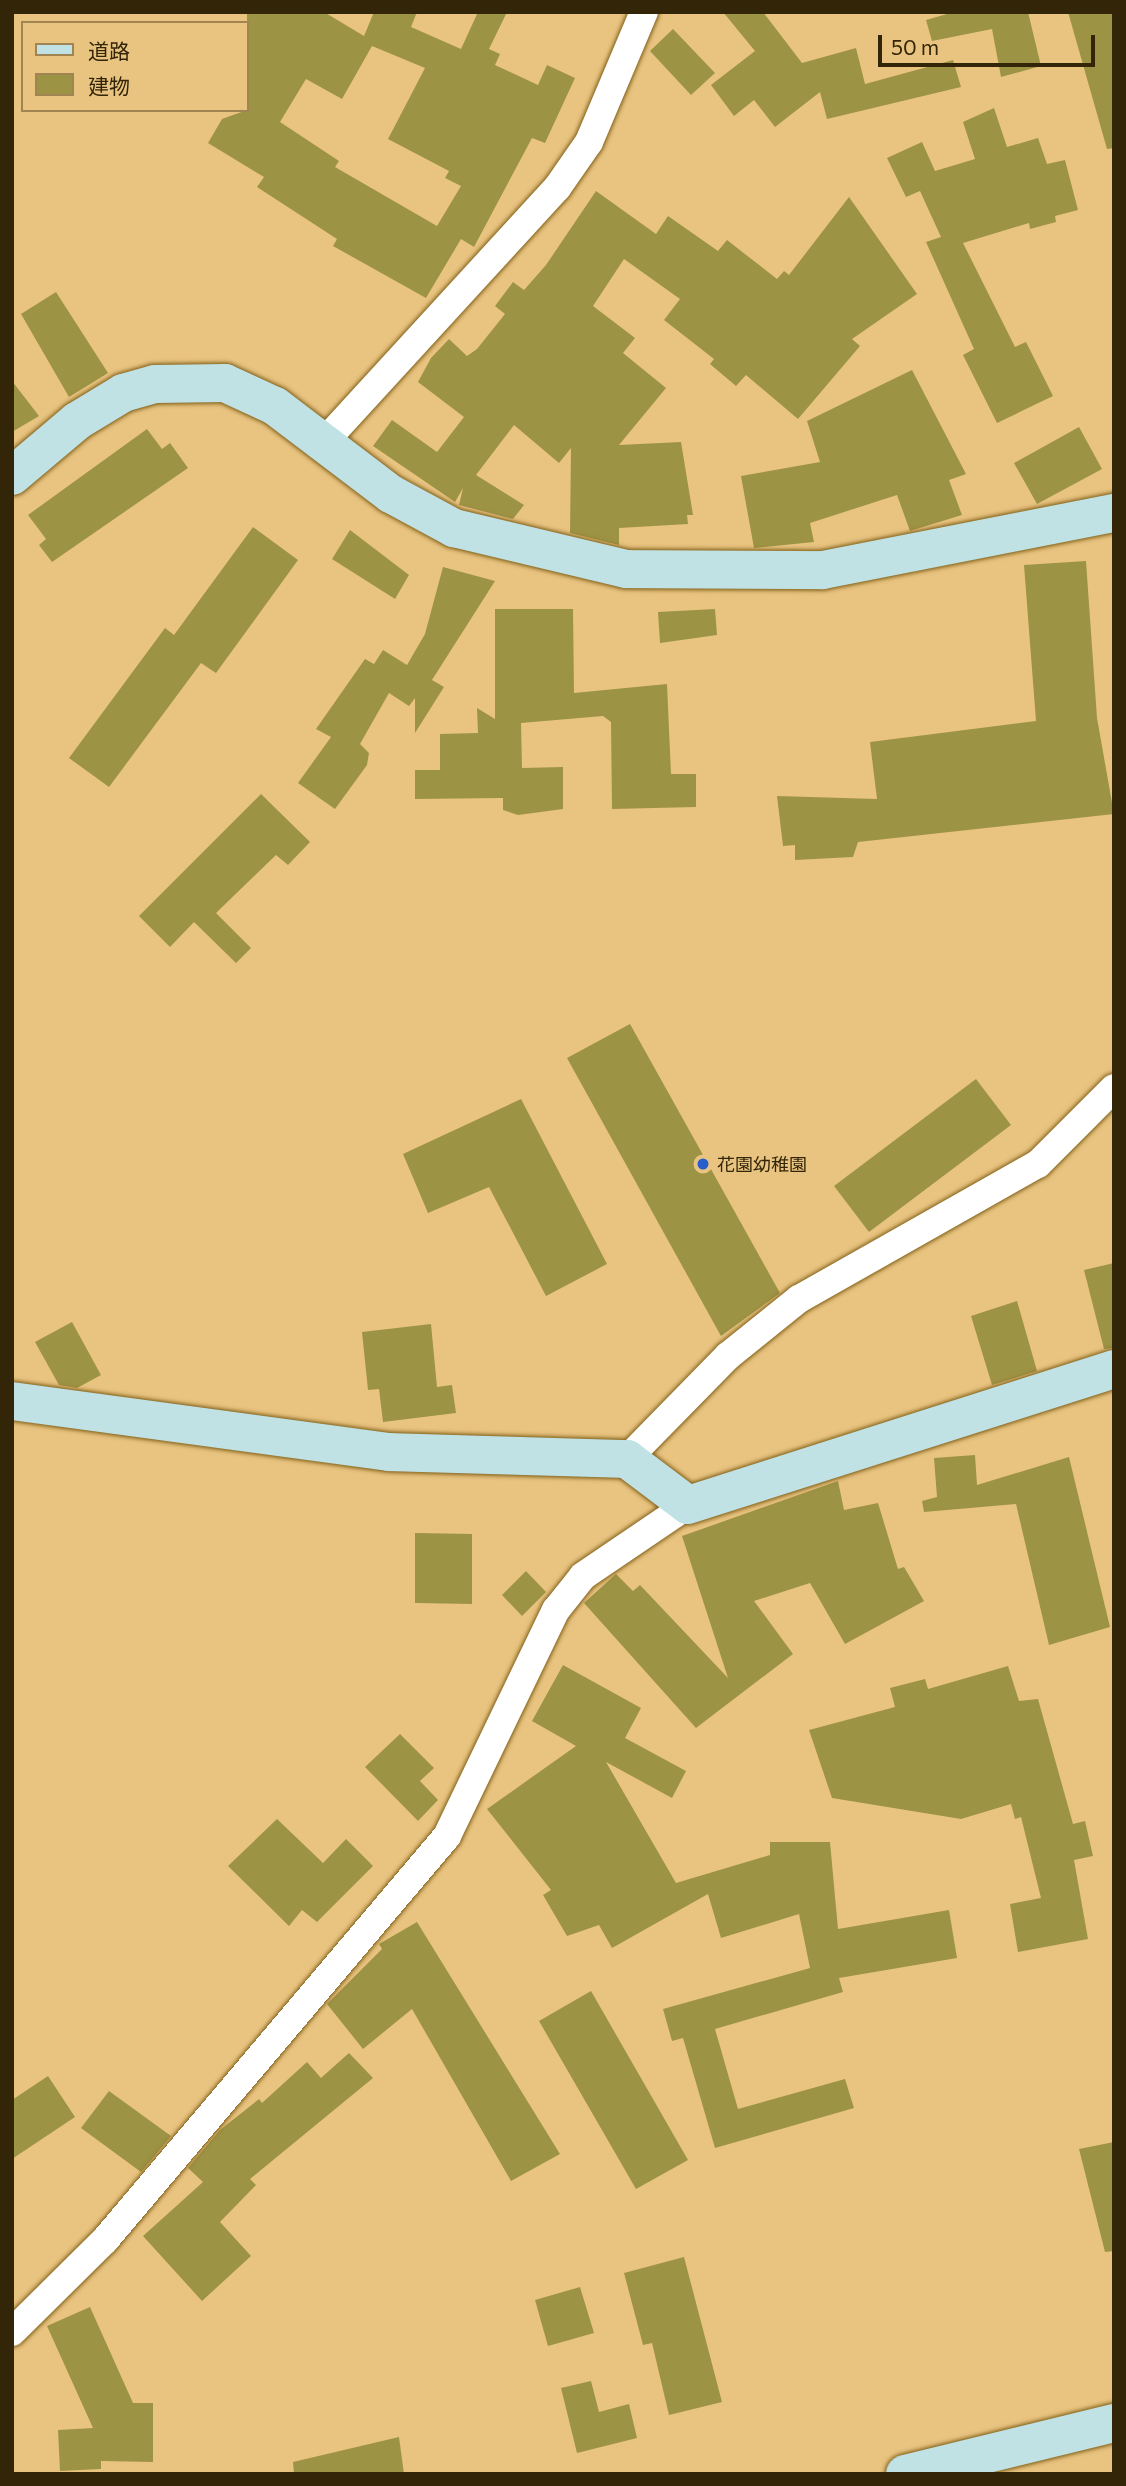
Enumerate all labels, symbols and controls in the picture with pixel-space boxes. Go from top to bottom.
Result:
legend [21,21,248,112]
scale bar [881,21,1098,65]
text: 50 m [891,34,939,59]
text: 道路 [88,38,130,63]
text: 建物 [88,73,130,98]
place label: 花園幼稚園 [717,1153,807,1175]
marker: 花園幼稚園 [695,1156,711,1172]

